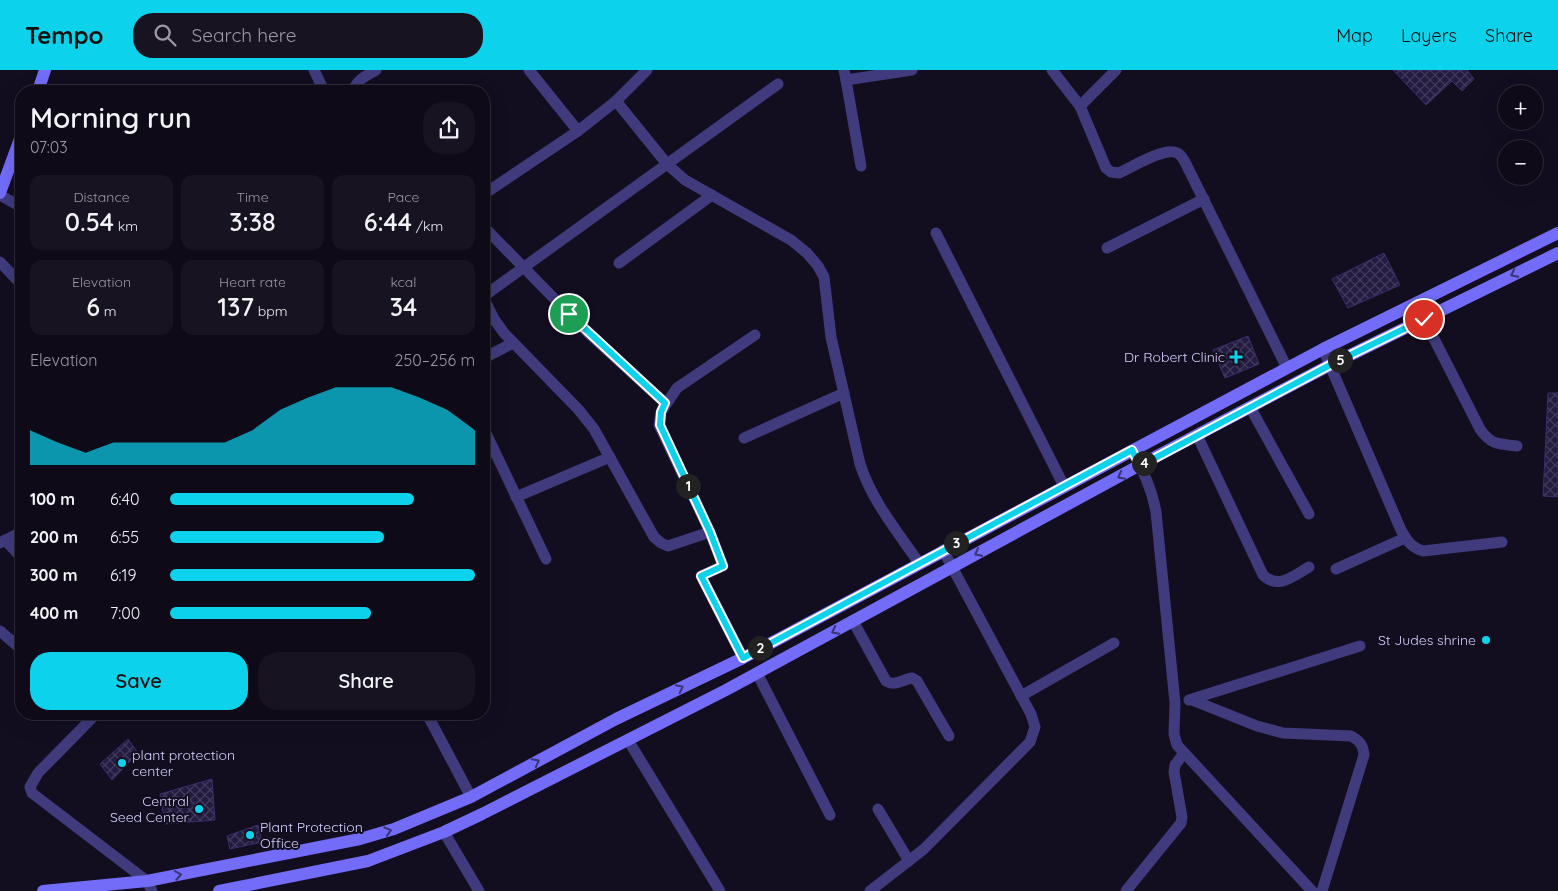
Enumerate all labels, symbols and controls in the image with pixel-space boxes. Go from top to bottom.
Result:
search box [133,13,483,58]
text: Tempo [25,20,103,50]
icon: search [151,21,179,49]
text: Search here [191,23,296,47]
text: Map [1336,24,1373,47]
text: Layers [1401,24,1457,47]
text: Share [1485,24,1533,47]
map controls [1498,85,1543,185]
button: + [1498,85,1543,130]
text: Morning run [30,100,191,135]
button: share [423,102,475,154]
text: 07:03 [30,137,68,157]
button: − [1498,140,1543,185]
text: Distance [73,188,130,206]
text: Time [236,188,269,206]
text: Pace [388,188,419,206]
text: 0.54 [65,206,114,237]
text: 3:38 [229,206,276,237]
text: 6:44 [364,206,412,237]
text: km [114,217,138,235]
text: /km [412,217,443,235]
one-way arrow [1510,268,1519,278]
text: Elevation [72,273,131,291]
text: Heart rate [219,273,286,291]
text: kcal [390,273,417,291]
text: 6 [86,291,100,322]
text: 137 [218,291,254,322]
text: 34 [390,291,417,322]
pin [548,293,590,335]
pin [1403,298,1445,340]
icon: arrive [555,300,583,328]
text: m [100,302,117,320]
text: bpm [254,302,287,320]
icon: check [1410,305,1438,333]
place label: Dr Robert Clinic [1124,348,1225,366]
pin: 5 [1328,348,1352,372]
text: Elevation [30,350,97,370]
text: 250–256 m [395,350,475,370]
marker: Dr Robert Clinic [1229,350,1243,364]
text: 5 [1336,351,1345,369]
pin: 4 [1132,450,1156,476]
text: 4 [1140,454,1149,472]
one-way arrow [1117,470,1126,480]
pin: 1 [676,474,700,498]
text: 1 [686,477,691,495]
text: 100 m [30,489,75,509]
text: 6:40 [110,489,140,509]
text: 200 m [30,527,78,547]
text: 6:55 [110,527,139,547]
pin: 3 [944,530,968,556]
text: 3 [953,534,960,552]
one-way arrow [974,547,983,557]
text: 300 m [30,565,77,585]
text: 6:19 [110,565,136,585]
text: 400 m [30,603,78,623]
text: 7:00 [110,603,140,623]
one-way arrow [831,625,840,635]
place label: St Judes shrine [1378,631,1476,649]
marker: St Judes shrine [1480,634,1492,646]
pin: 2 [748,636,772,660]
text: 2 [757,639,764,657]
button: Save [30,652,248,710]
button: Share [258,652,475,710]
one-way arrow [675,684,684,694]
place label: plant protection center [132,746,235,780]
marker: plant protection center [116,757,128,769]
one-way arrow [530,759,539,769]
place label: Central Seed Center [110,792,190,826]
marker: Central Seed Center [193,803,205,815]
place label: Plant Protection Office [260,818,363,852]
one-way arrow [384,826,392,836]
marker: Plant Protection Office [244,829,256,841]
one-way arrow [174,870,182,880]

